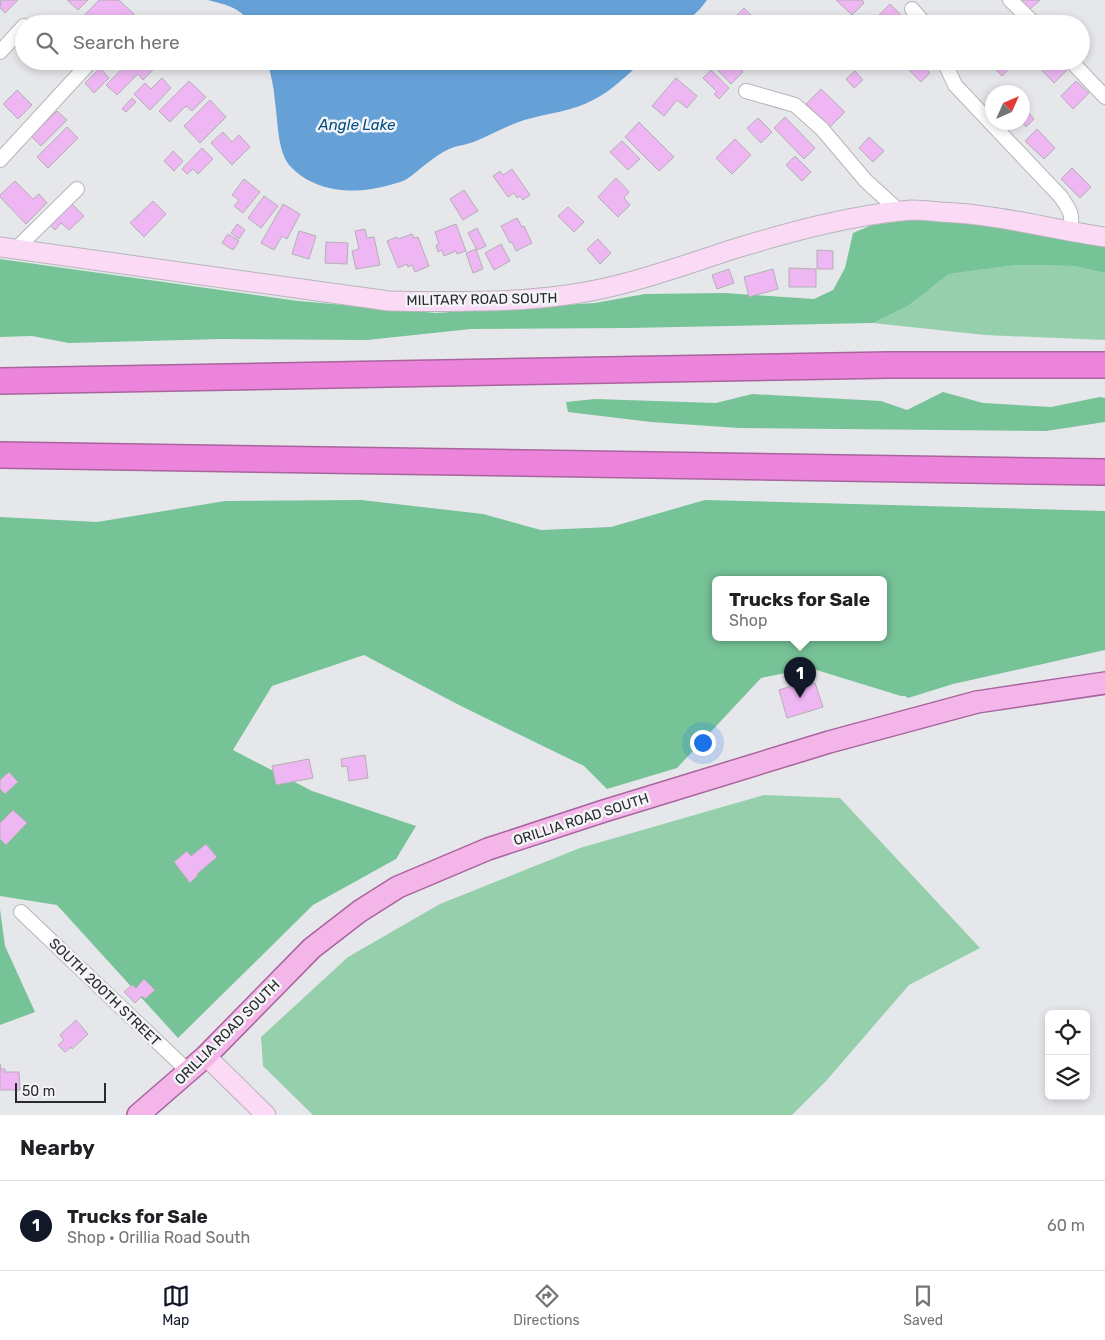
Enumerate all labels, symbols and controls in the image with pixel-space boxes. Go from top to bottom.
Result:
search box [15,15,1090,70]
icon: search [33,29,61,57]
text: Search here [73,31,180,54]
north arrow [985,85,1030,130]
water label: Angle Lake [318,116,396,134]
street label: MILITARY ROAD SOUTH [406,290,558,309]
popup [712,576,887,641]
text: Trucks for Sale [729,588,870,611]
text: Shop [729,611,767,630]
pin: 1 [784,657,816,698]
your location [690,730,716,756]
street label: ORILLIA ROAD SOUTH [511,790,651,849]
street label: SOUTH 200TH STREET [46,935,164,1050]
street label: ORILLIA ROAD SOUTH [171,976,283,1088]
map controls [1045,1010,1090,1100]
button: locate [1045,1010,1090,1055]
button: layers [1045,1055,1090,1100]
scale bar [15,1080,106,1103]
text: 50 m [22,1083,55,1100]
text: Nearby [20,1135,95,1160]
text: Trucks for Sale [67,1205,208,1228]
text: 1 [32,1216,40,1235]
text: 60 m [1047,1216,1085,1235]
text: Shop · Orillia Road South [67,1228,250,1247]
tab: Map [162,1282,190,1329]
tab: Directions [513,1282,580,1329]
tab: Saved [903,1282,943,1329]

